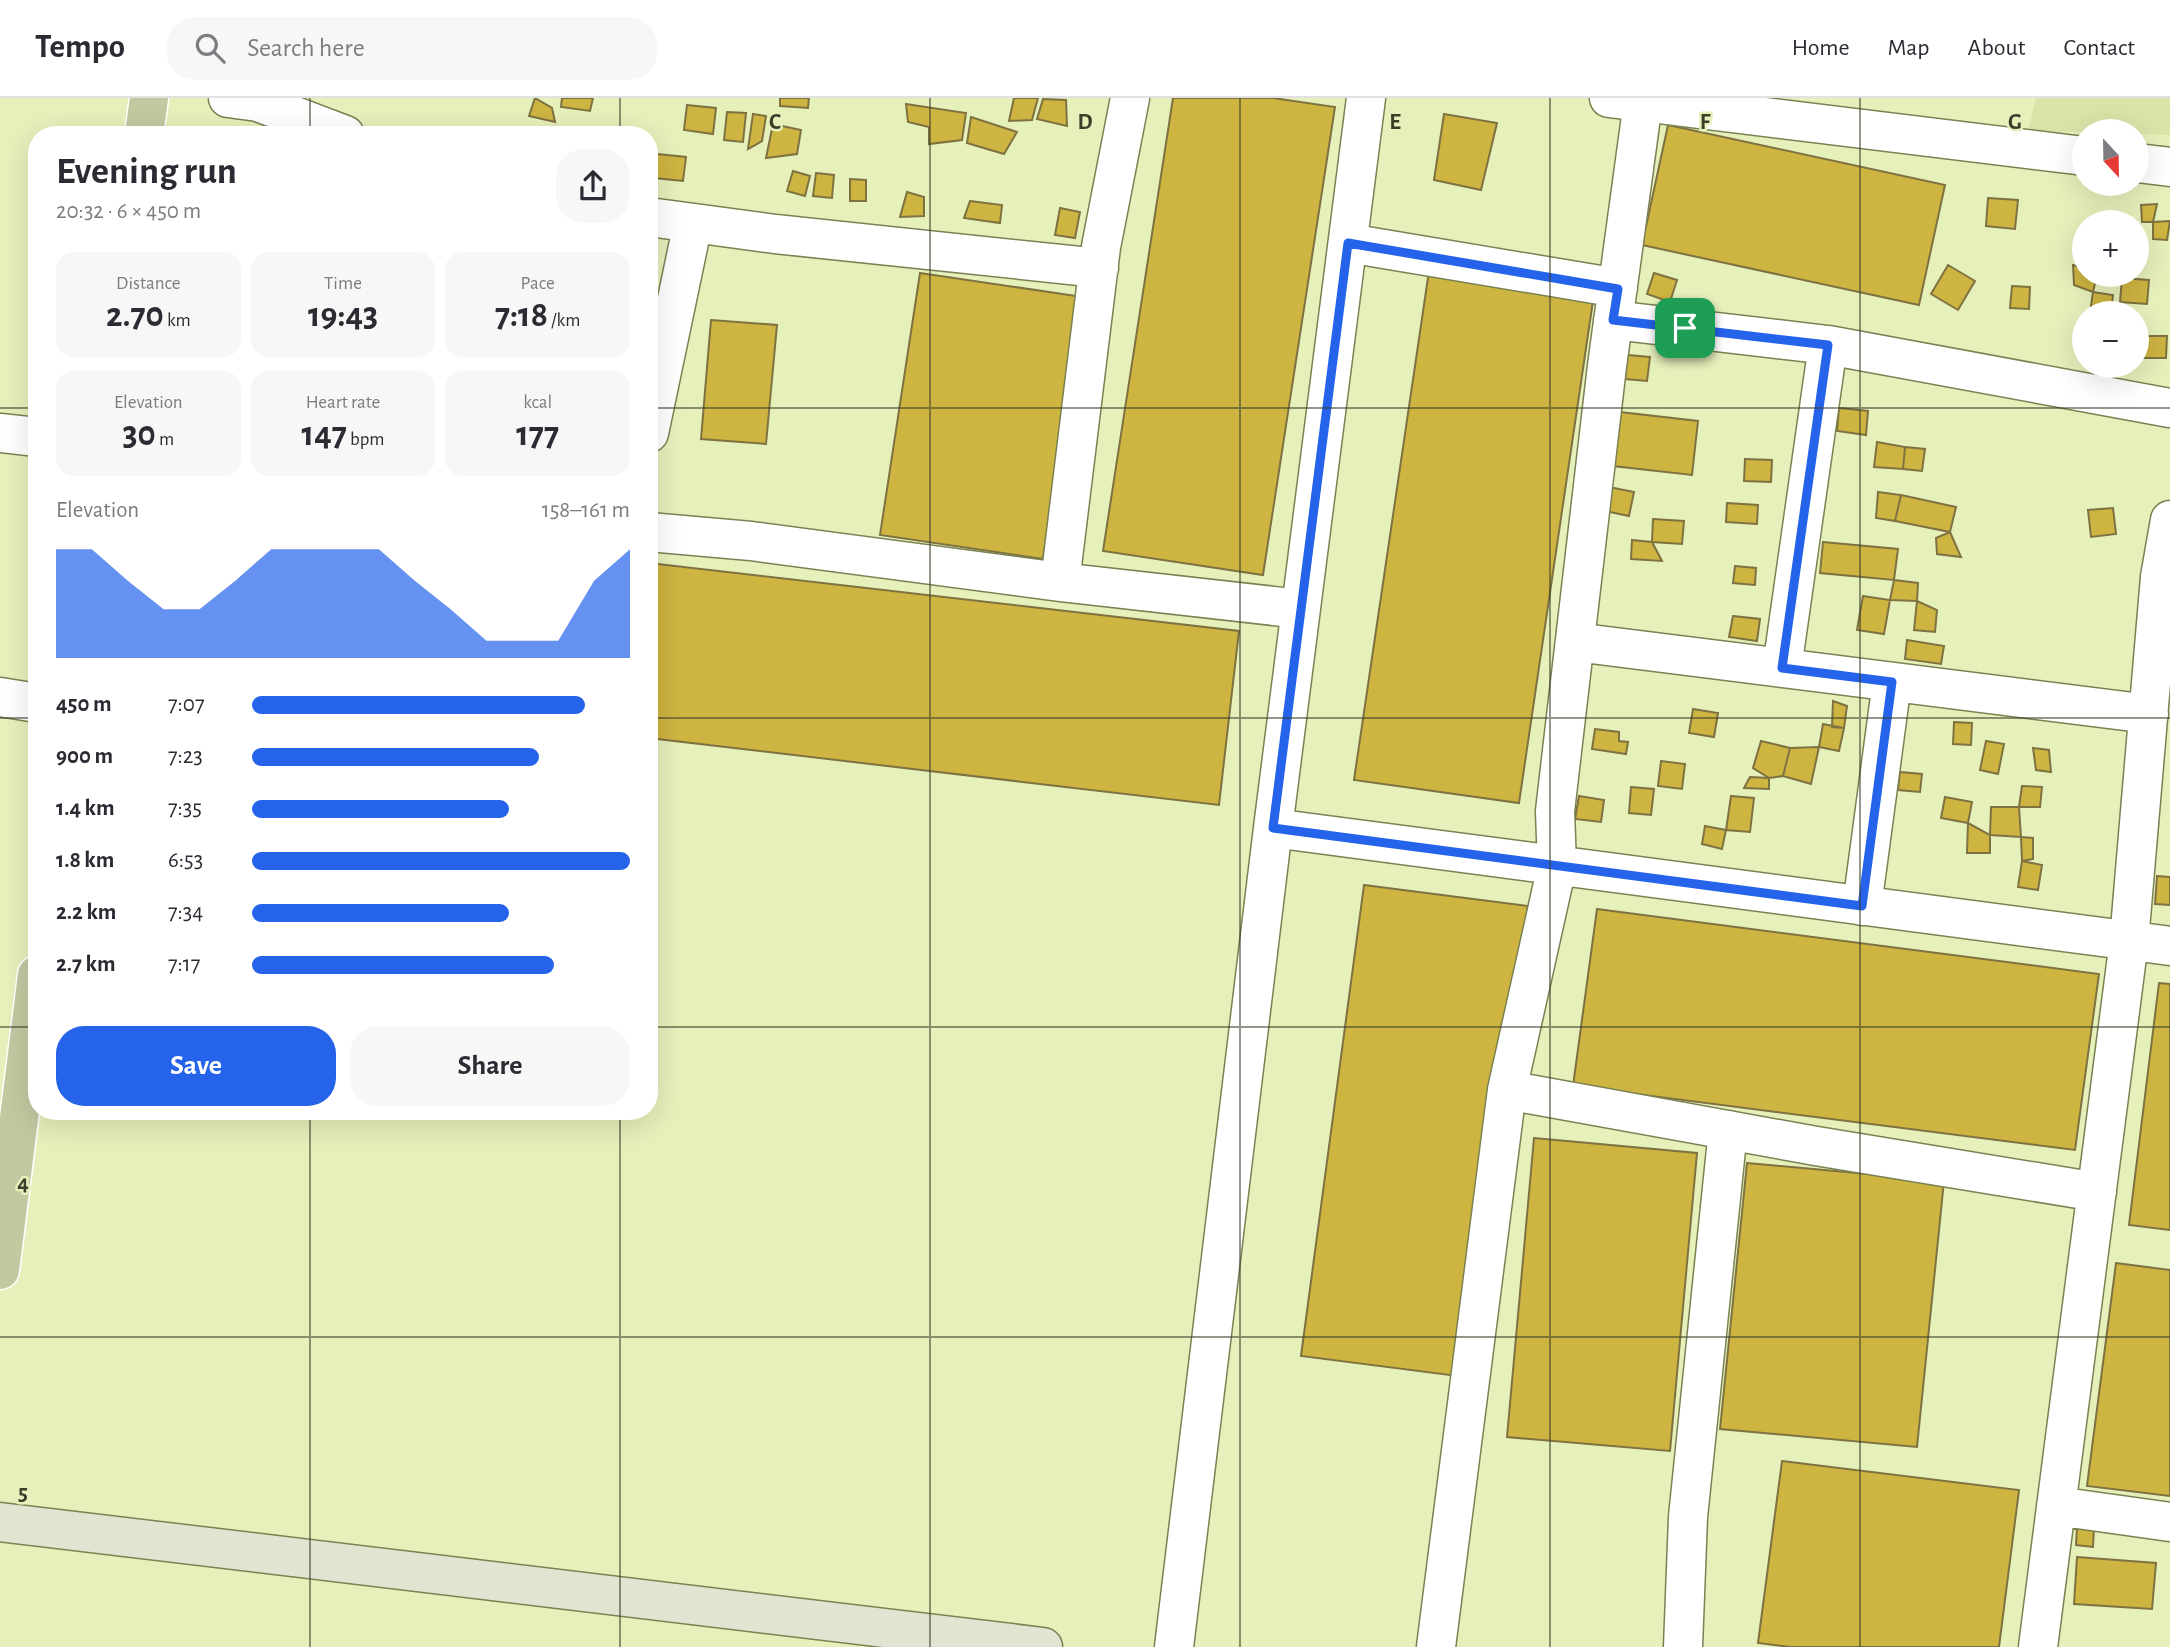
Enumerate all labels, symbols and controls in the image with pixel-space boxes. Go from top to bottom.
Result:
search box [167,17,657,80]
icon: search [191,29,229,67]
text: Tempo [35,31,125,64]
text: Search here [247,35,365,61]
text: Home [1792,36,1850,60]
text: Map [1888,36,1930,60]
text: About [1968,36,2025,60]
text: Contact [2063,36,2135,60]
text: C [769,111,781,134]
text: D [1077,111,1093,134]
text: E [1389,111,1401,134]
text: F [1700,111,1711,134]
text: G [2008,111,2022,134]
north arrow [2072,119,2149,196]
map controls [2072,119,2149,378]
button: share [556,149,630,223]
text: Evening run [56,153,237,191]
text: 20:32 · 6 × 450 m [56,200,201,223]
button: + [2072,210,2149,287]
text: Distance [116,274,181,293]
text: Time [324,274,362,293]
text: Pace [521,274,555,293]
text: 2.70 [106,298,164,333]
text: 19:43 [308,298,378,333]
text: 7:18 [495,298,548,333]
pin [1655,298,1715,358]
button: − [2072,301,2149,378]
icon: arrive [1666,309,1704,347]
text: km [164,311,191,330]
text: /km [548,311,580,330]
text: Elevation [114,393,183,412]
text: Heart rate [306,393,380,412]
text: kcal [523,393,552,412]
text: 30 [122,417,156,452]
text: 147 [302,417,347,452]
text: 177 [516,417,559,452]
text: m [156,430,174,449]
text: bpm [347,430,384,449]
text: Elevation [56,499,139,522]
text: 158–161 m [542,499,630,522]
text: 450 m [56,693,112,716]
text: 7:07 [168,693,205,716]
text: 900 m [56,745,113,768]
text: 7:23 [168,745,203,768]
text: 1.4 km [56,797,115,820]
text: 7:35 [168,797,202,820]
text: 1.8 km [56,849,114,872]
text: 6:53 [168,849,203,872]
text: 2.2 km [56,901,116,924]
text: 7:34 [168,901,203,924]
text: 2.7 km [56,953,115,976]
text: 7:17 [168,953,200,976]
button: Save [56,1026,336,1106]
button: Share [350,1026,630,1106]
text: 4 [17,1172,29,1195]
text: 5 [18,1482,28,1505]

